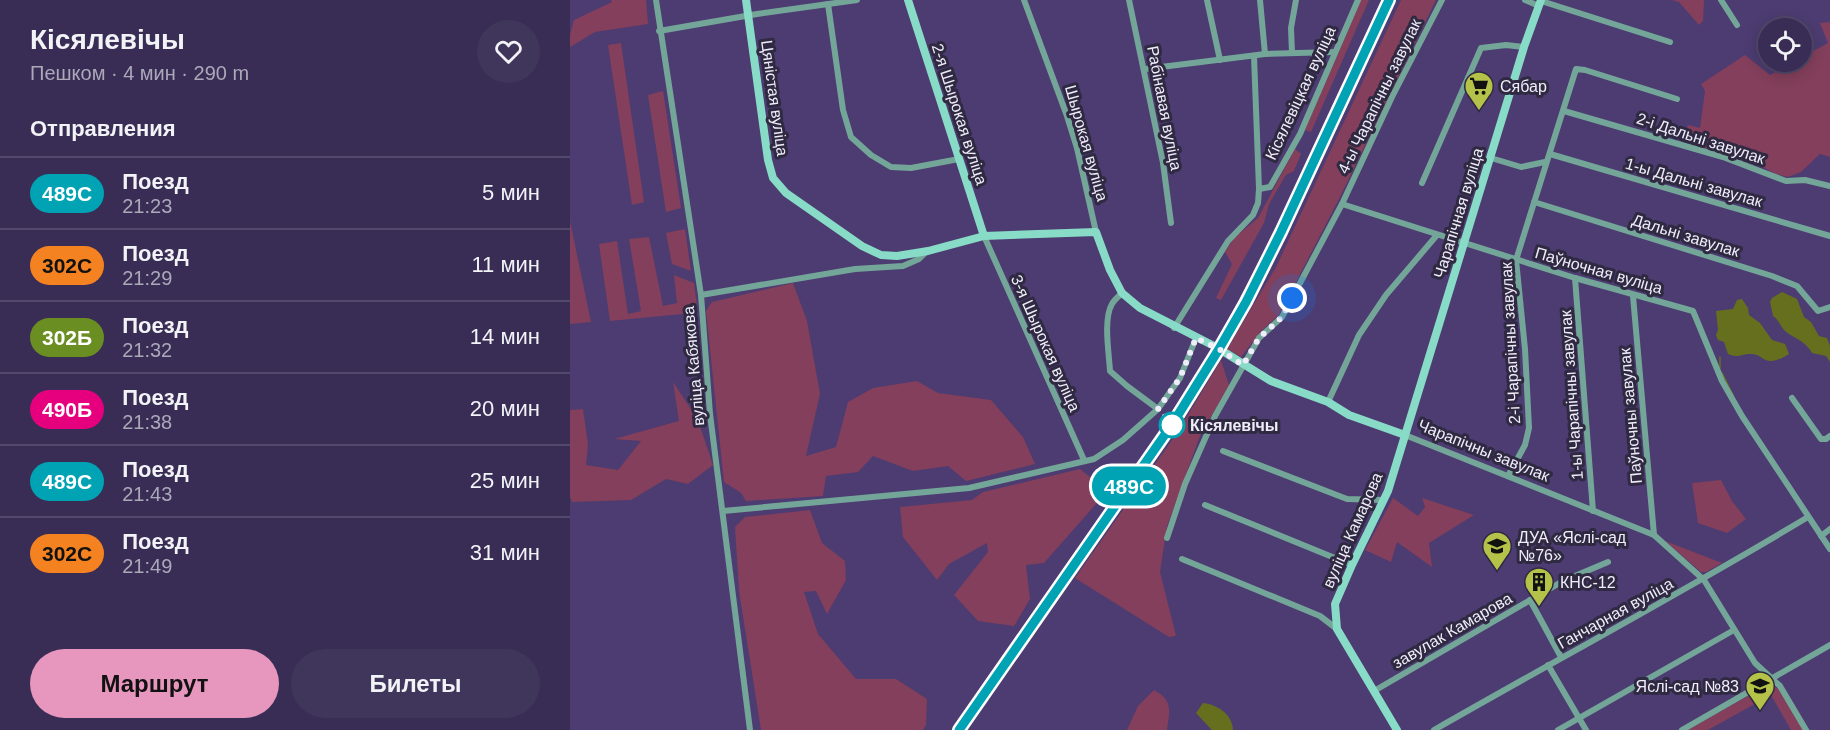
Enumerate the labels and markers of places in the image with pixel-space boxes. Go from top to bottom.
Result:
supermarket icon: Сябар [1463,70,1495,112]
place label: Сябар [1500,78,1547,95]
marker: Кісялевічы [1159,412,1185,438]
place label: Кісялевічы [1190,417,1279,434]
place label: ДУА «Яслі-сад №76» [1518,529,1627,564]
school or university icon: ДУА «Яслі-сад №76» [1481,530,1513,572]
building icon: КНС-12 [1523,566,1555,608]
place label: КНС-12 [1560,574,1616,591]
school or university icon: Яслі-сад №83 [1744,670,1776,712]
place label: Яслі-сад №83 [1636,678,1739,695]

